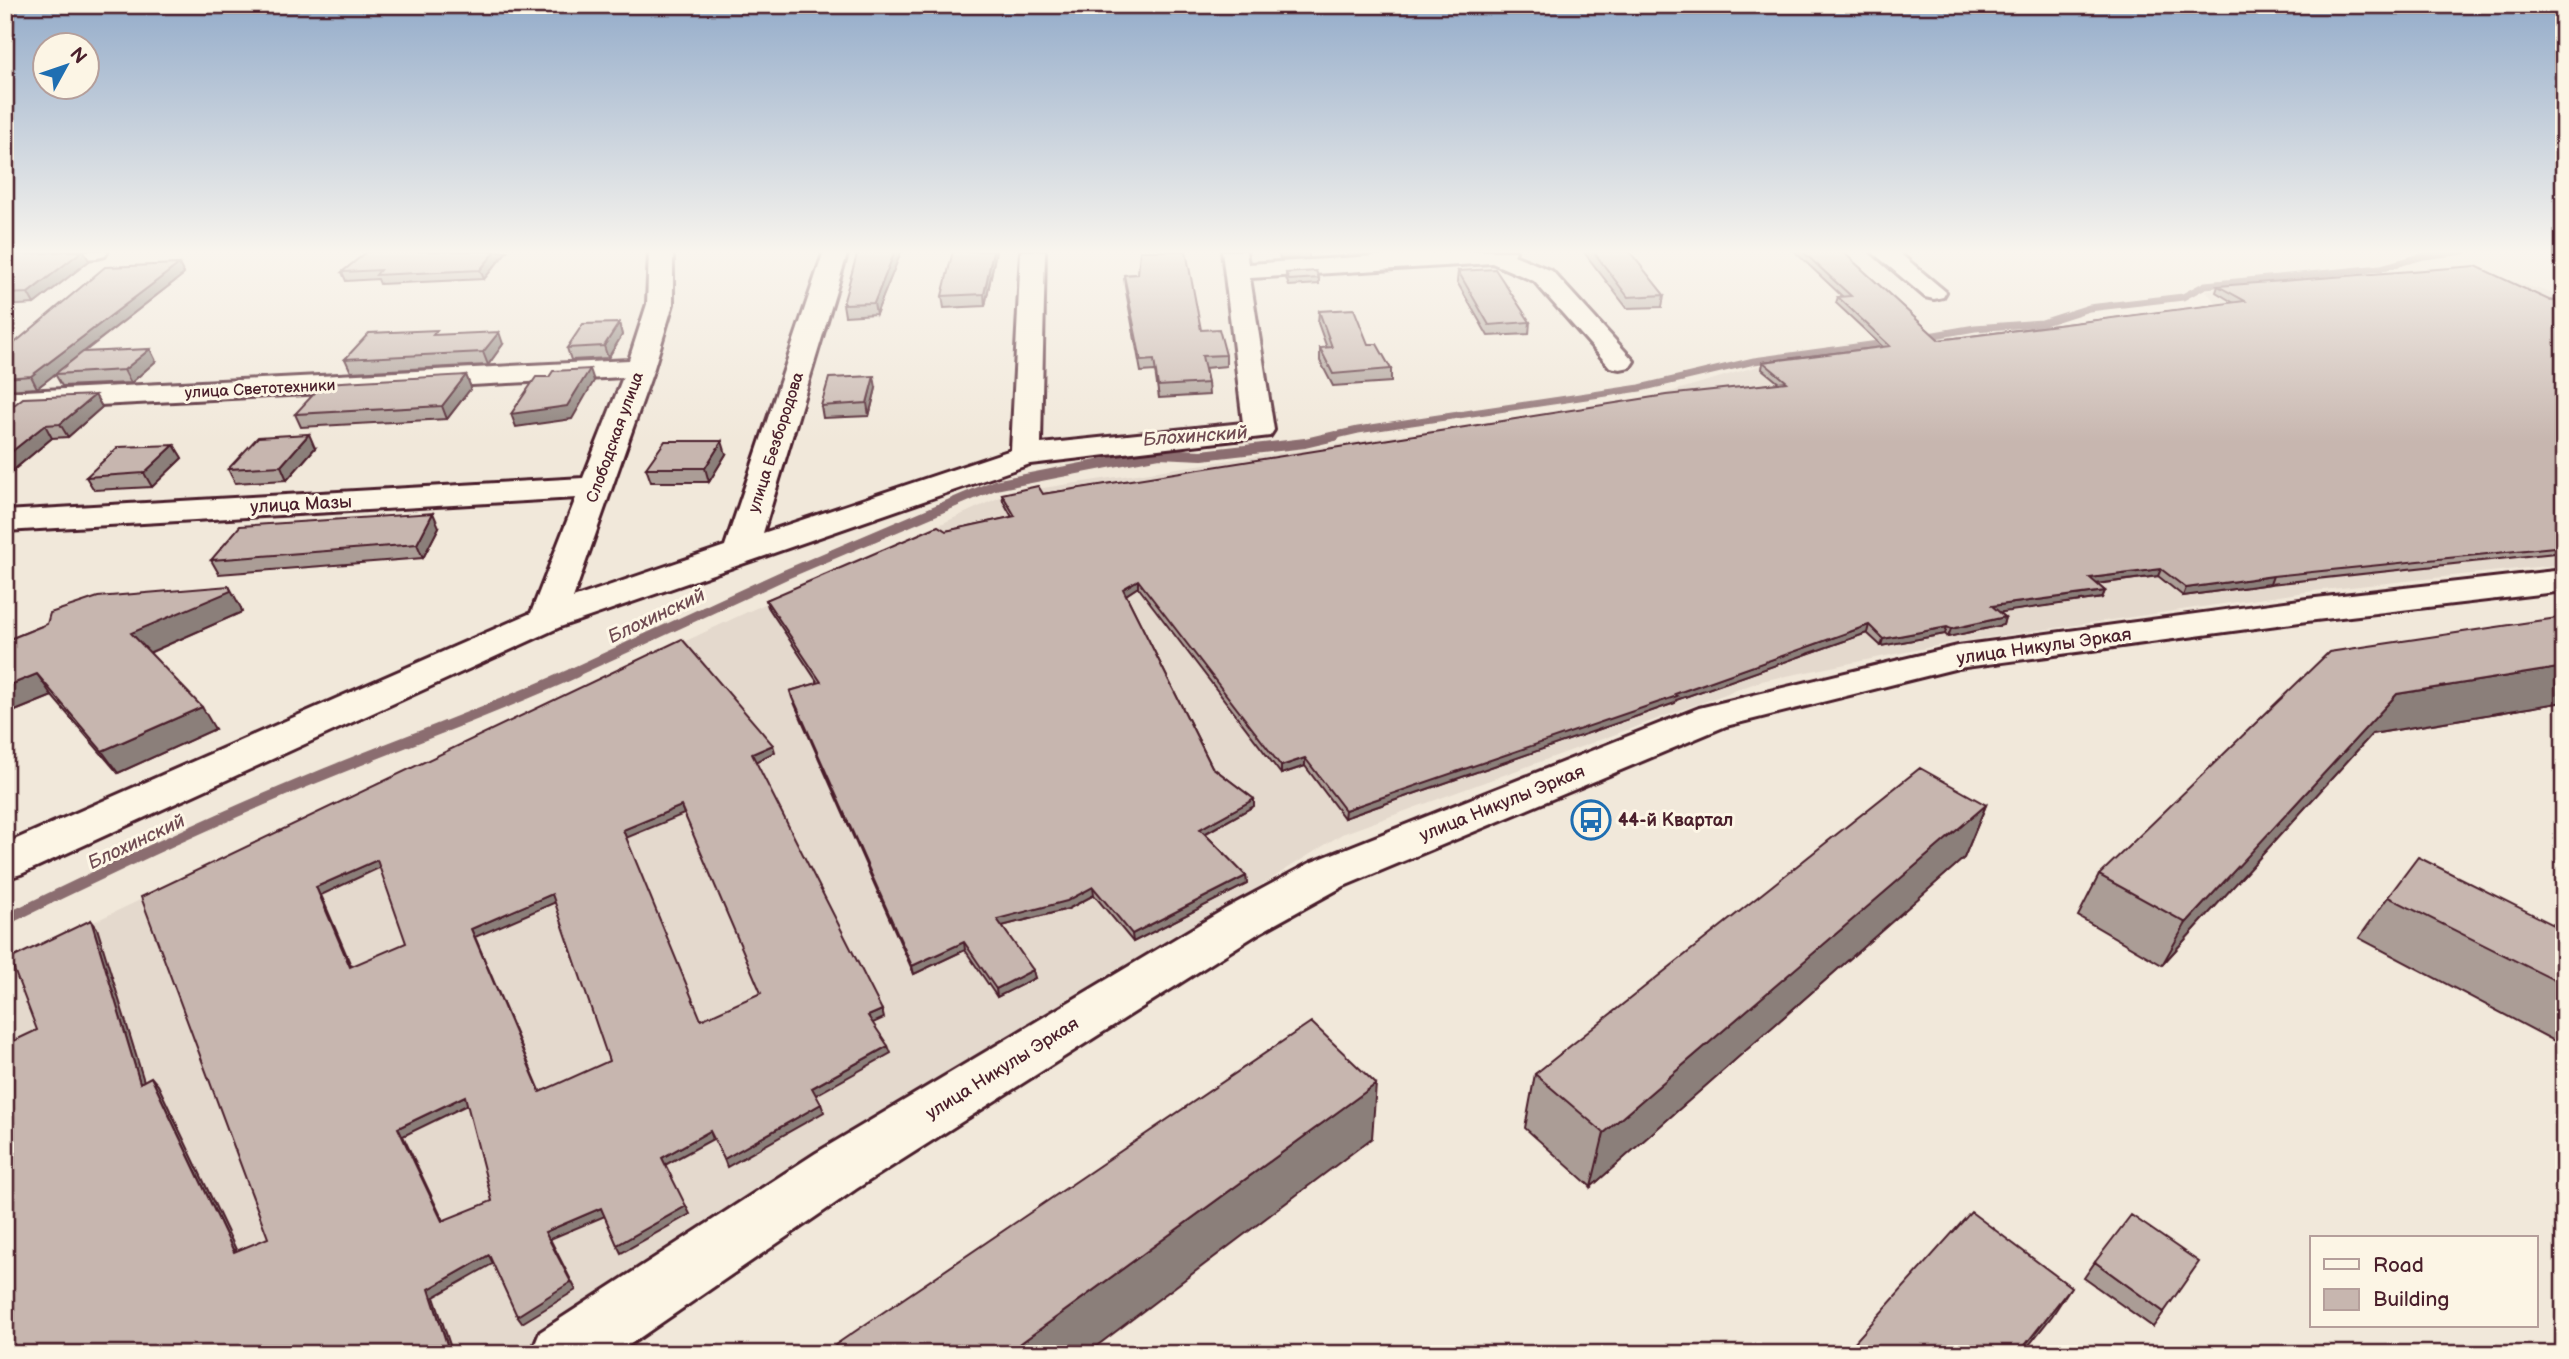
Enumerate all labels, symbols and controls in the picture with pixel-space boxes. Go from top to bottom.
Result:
north arrow [32,32,102,102]
text: N [64,43,91,69]
street label: Слободская улица [583,369,648,505]
street label: улица Безбородова [745,369,808,515]
street label: улица Светотехники [184,376,336,403]
water label: Блохинский [1142,421,1248,452]
street label: улица Мазы [250,491,352,518]
water label: Блохинский [604,584,709,649]
street label: улица Никулы Эркая [1955,624,2133,669]
street label: улица Никулы Эркая [1417,761,1588,846]
bus stop icon: 44-й Квартал [1570,799,1612,841]
water label: Блохинский [84,810,189,875]
place label: 44-й Квартал [1618,810,1733,831]
street label: улица Никулы Эркая [922,1013,1083,1124]
legend [2310,1236,2538,1328]
text: Road [2373,1253,2424,1278]
text: Building [2373,1287,2449,1312]

